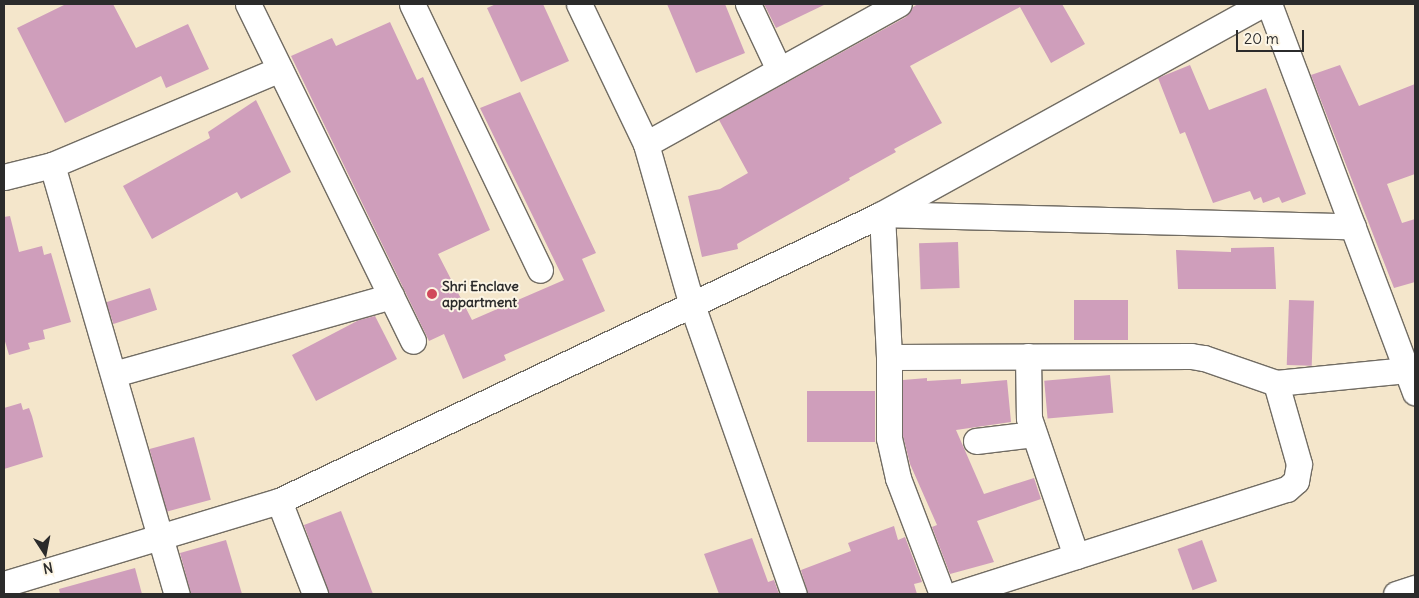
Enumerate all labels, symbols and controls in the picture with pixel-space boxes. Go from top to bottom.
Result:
scale bar [1239,20,1306,52]
text: 20 m [1244,29,1279,48]
place label: Shri Enclave appartment [442,278,519,310]
marker: Shri Enclave appartment [426,288,438,300]
north arrow [20,528,70,578]
text: N [41,558,54,577]

